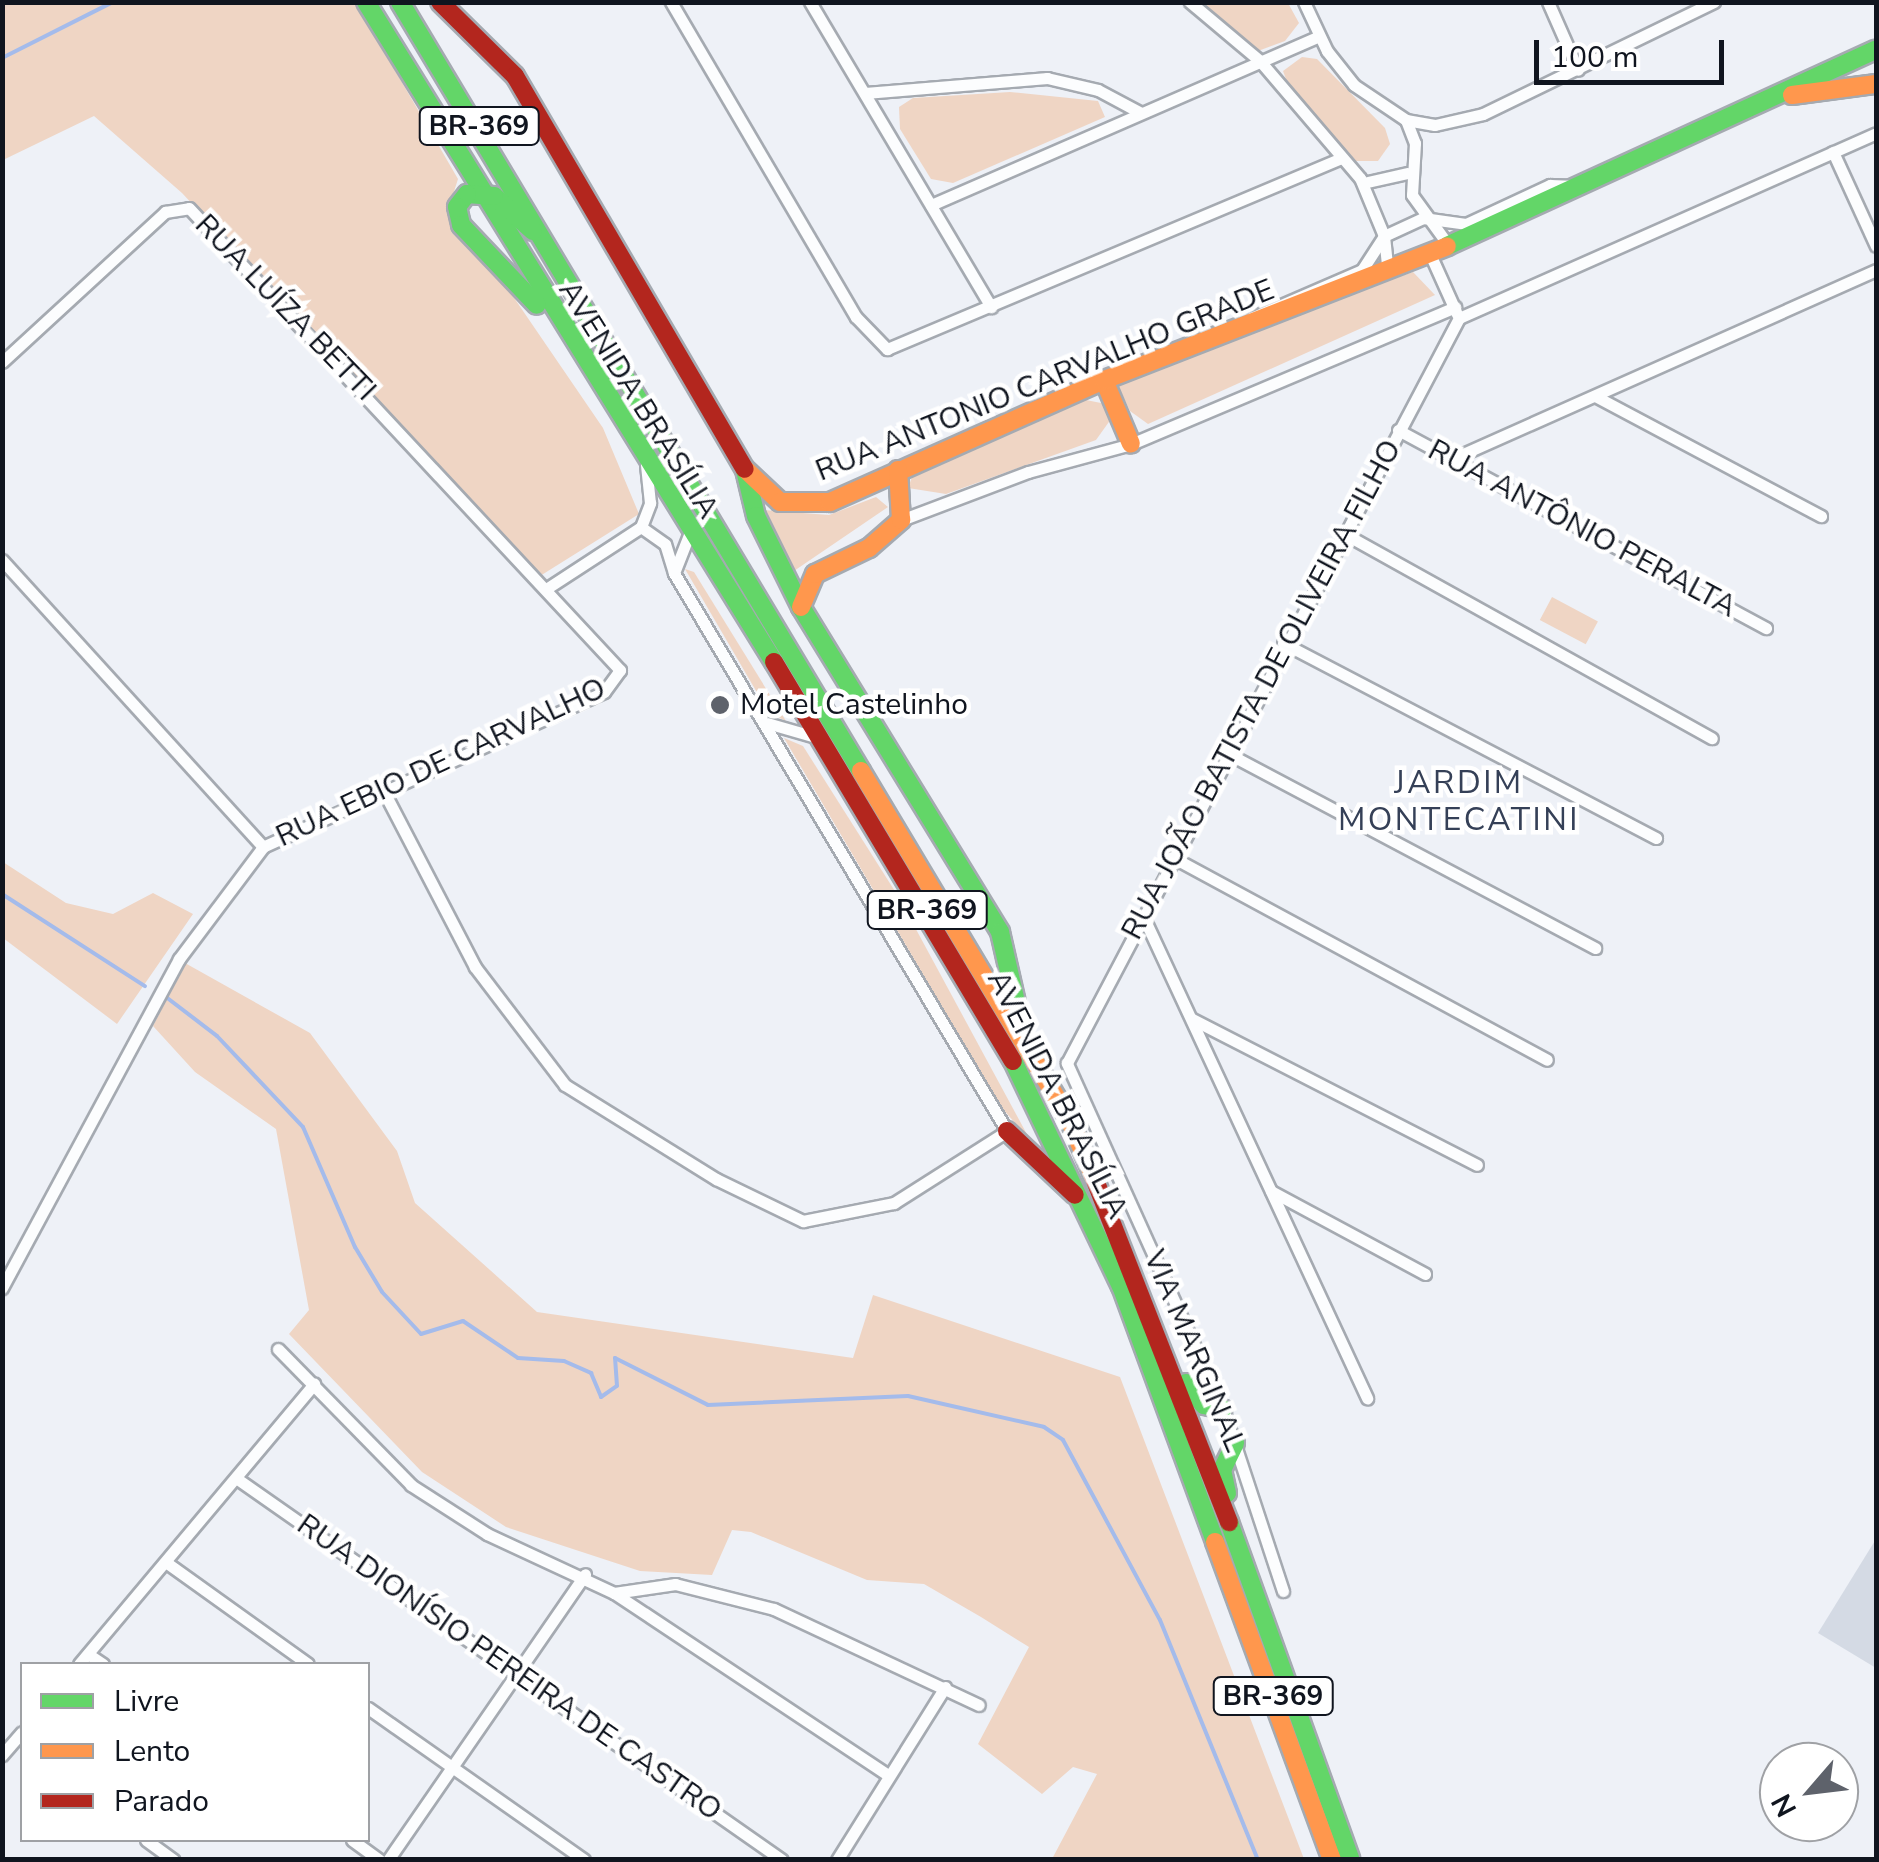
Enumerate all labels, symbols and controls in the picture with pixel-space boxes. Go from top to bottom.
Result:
scale bar [1539,20,1729,82]
text: 100 m [1551,37,1638,78]
road number: BR-369 [416,103,542,149]
street label: RUA LUÍZA BETTI [187,207,383,409]
street label: RUA ANTONIO CARVALHO GRADE [811,272,1279,490]
street label: AVENIDA BRASÍLIA [550,275,726,525]
street label: RUA ANTÔNIO PERALTA [1422,432,1742,626]
street label: RUA JOÃO BATISTA DE OLIVEIRA FILHO [1115,434,1409,946]
street label: RUA EBIO DE CARVALHO [271,671,611,855]
place label: Motel Castelinho [740,687,968,723]
marker: Motel Castelinho [709,694,731,716]
district label: JARDIM MONTECATINI [1338,765,1580,840]
road number: BR-369 [864,887,990,933]
street label: AVENIDA BRASÍLIA [979,965,1135,1225]
street label: VIA MARGINAL [1135,1245,1253,1457]
street label: RUA DIONÍSIO PEREIRA DE CASTRO [290,1507,728,1829]
legend [20,1662,370,1842]
road number: BR-369 [1210,1673,1336,1719]
text: Livre [114,1681,179,1722]
text: Lento [114,1731,190,1772]
north arrow [1759,1742,1859,1842]
text: Parado [114,1781,209,1822]
text: N [1763,1787,1806,1823]

